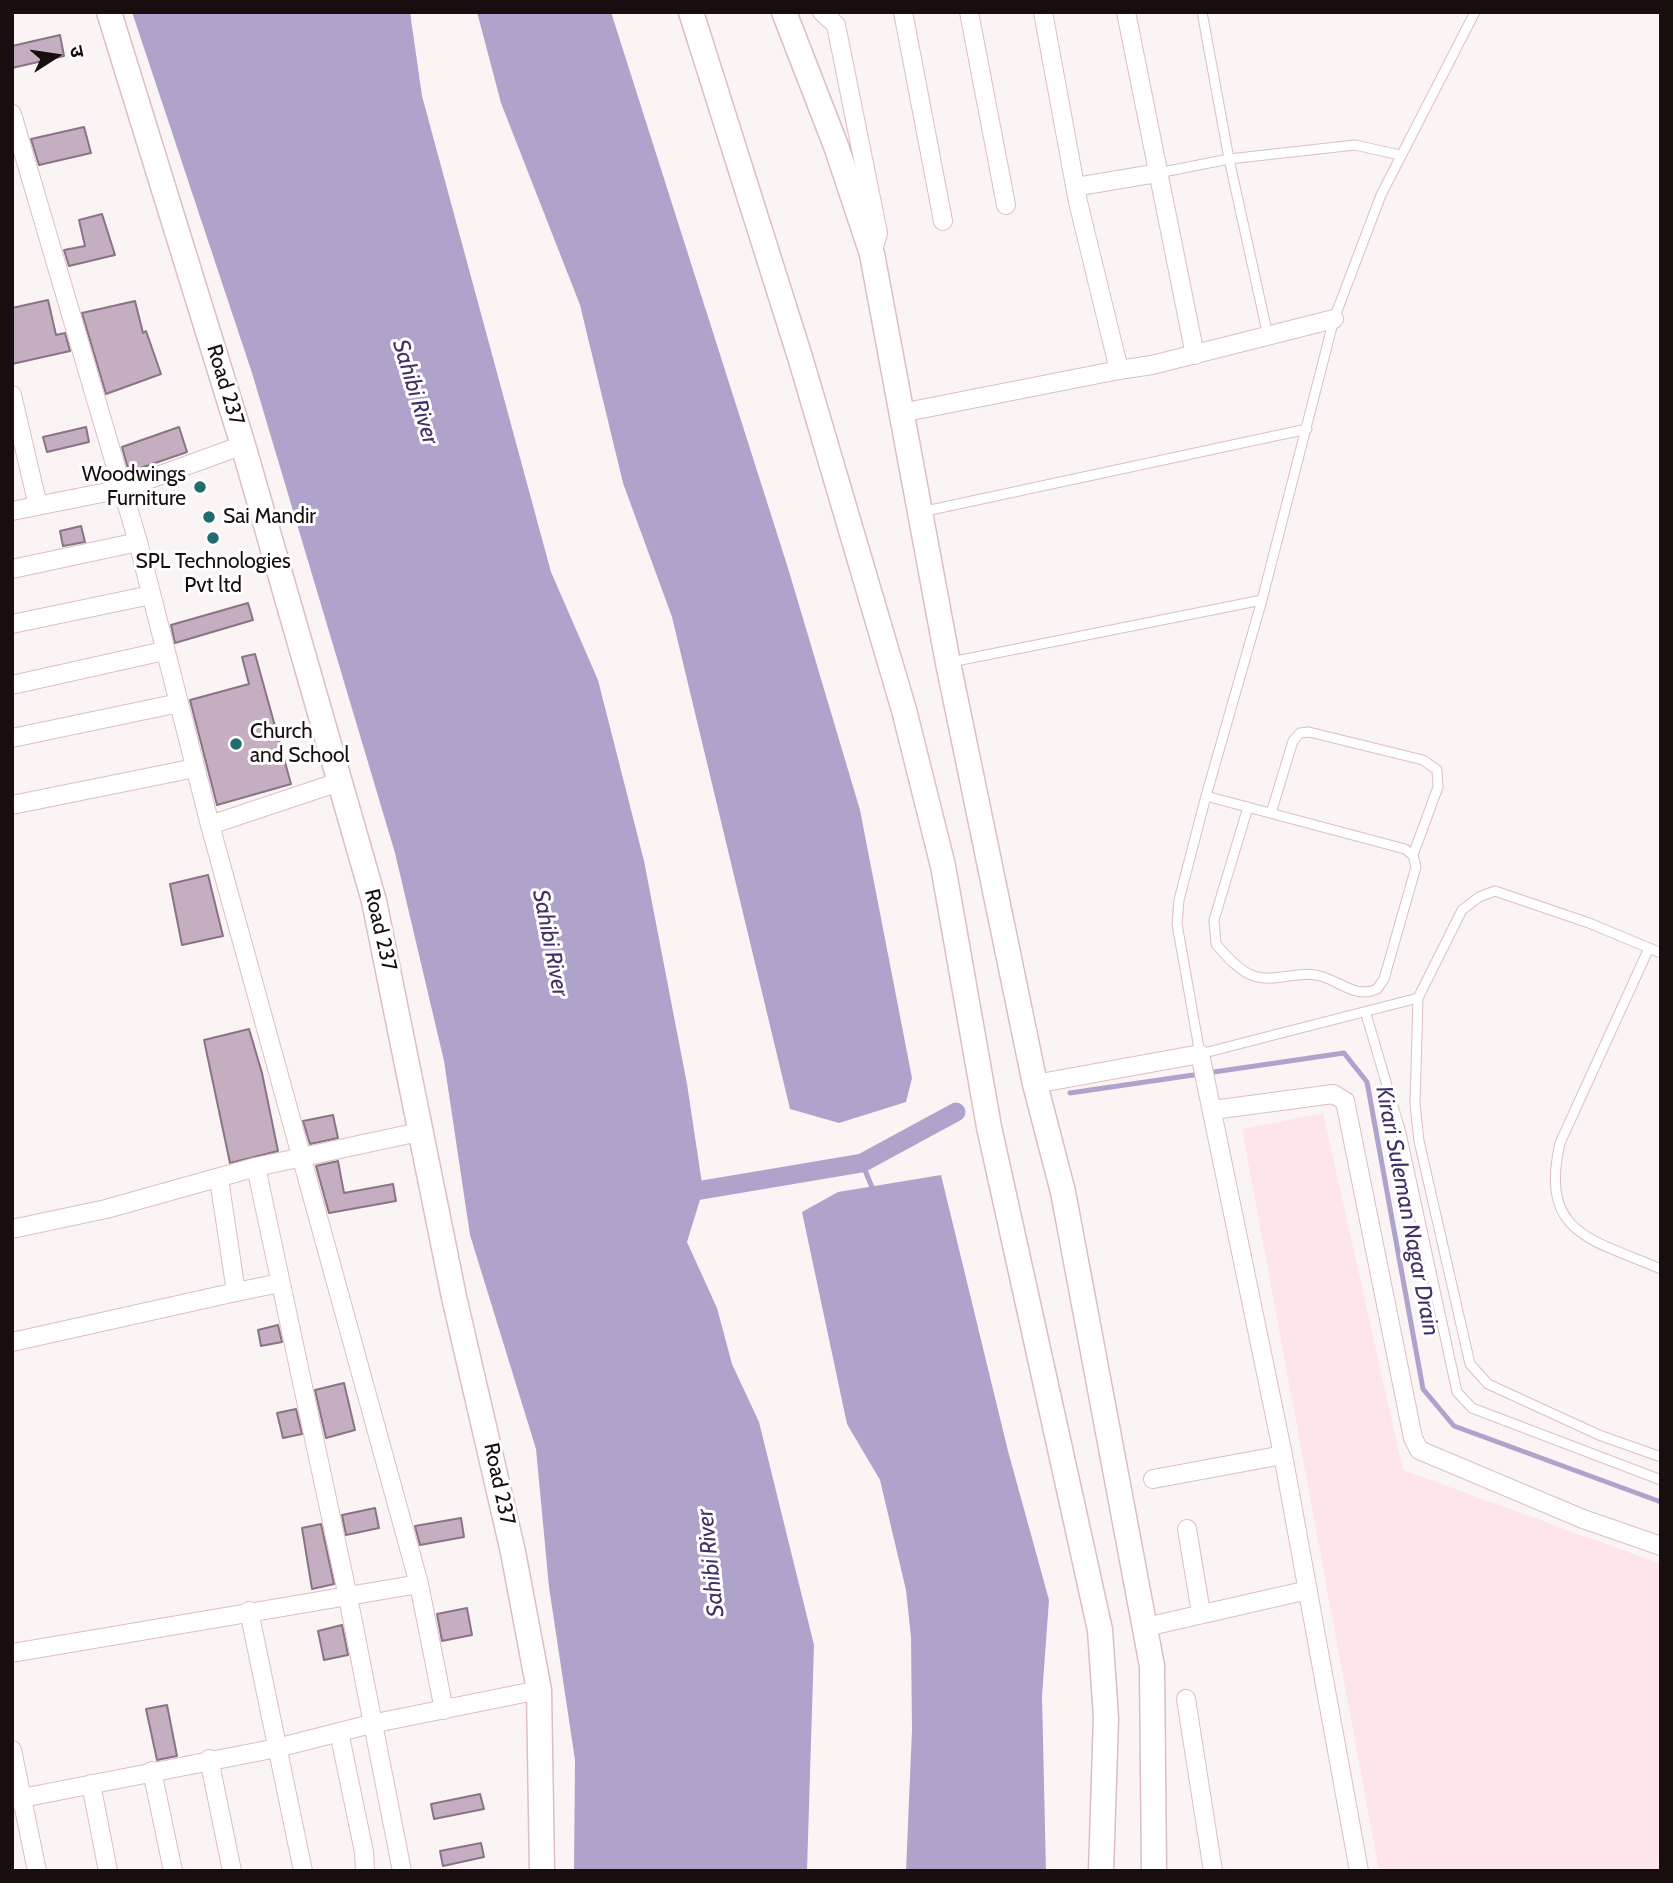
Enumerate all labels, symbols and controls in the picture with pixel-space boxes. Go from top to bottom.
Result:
north arrow [21,21,91,91]
text: उ [65,44,89,59]
water label: Sahibi River [386,336,444,448]
street label: Road 237 [201,342,249,428]
place label: Woodwings Furniture [82,462,186,512]
marker: Woodwings Furniture [192,479,208,495]
place label: Sai Mandir [223,504,316,530]
marker: Sai Mandir [201,509,217,525]
marker: SPL Technologies Pvt ltd [205,530,221,546]
place label: SPL Technologies Pvt ltd [135,549,291,599]
place label: Church and School [250,719,349,769]
marker: Church and School [228,736,244,752]
street label: Road 237 [358,887,402,973]
water label: Sahibi River [526,887,574,999]
water label: Kirari Suleman Nagar Drain [1369,1084,1445,1338]
street label: Road 237 [478,1441,520,1527]
water label: Sahibi River [692,1508,730,1618]

